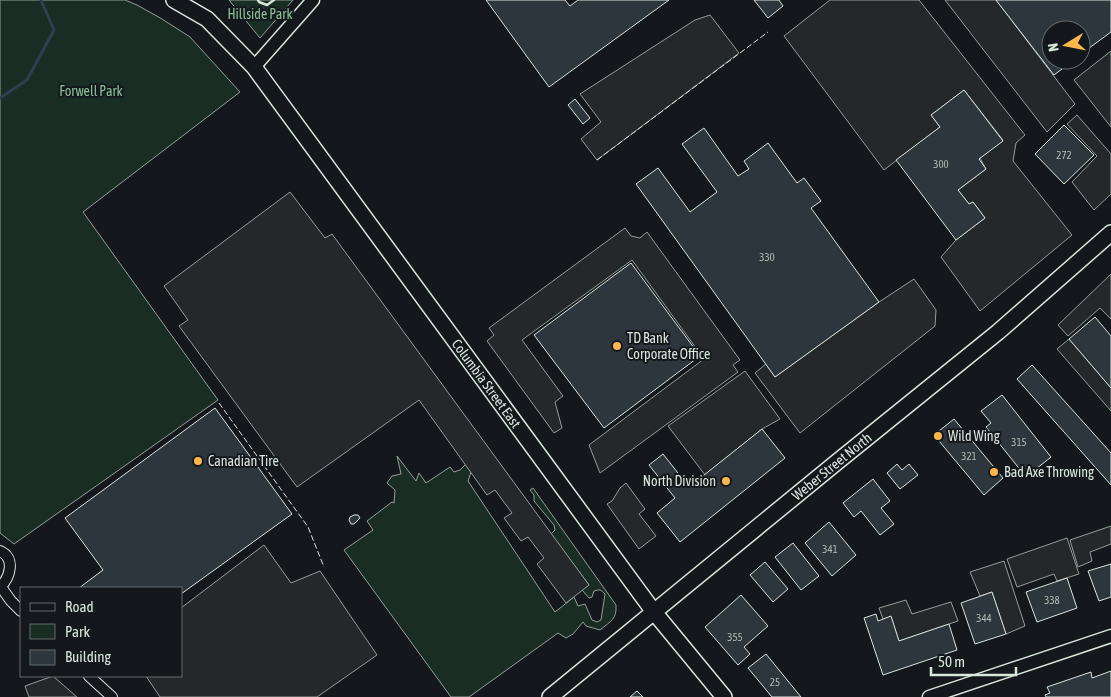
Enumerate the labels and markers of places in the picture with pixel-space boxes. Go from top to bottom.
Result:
place label: TD Bank Corporate Office [627,330,710,362]
marker: TD Bank Corporate Office [611,340,623,352]
place label: Wild Wing [948,428,1000,444]
marker: Wild Wing [932,430,944,442]
place label: Canadian Tire [208,453,279,469]
marker: Canadian Tire [192,455,204,467]
place label: Bad Axe Throwing [1004,464,1094,480]
marker: Bad Axe Throwing [988,466,1000,478]
place label: North Division [643,473,716,489]
marker: North Division [720,475,732,487]

